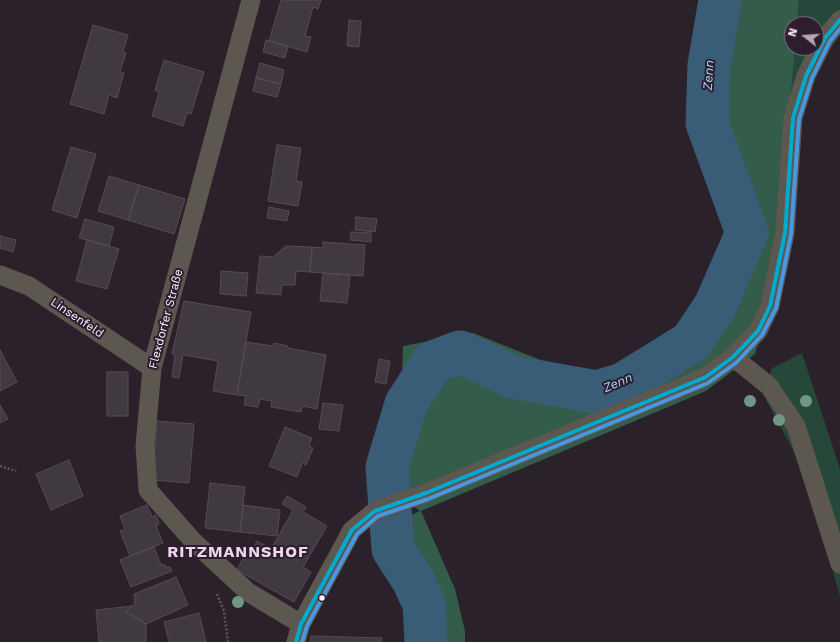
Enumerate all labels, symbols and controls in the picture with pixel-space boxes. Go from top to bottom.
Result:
north arrow [784,16,824,56]
text: N [786,27,800,38]
water label: Zenn [700,59,718,91]
street label: Flexdorfer Straße [146,268,186,370]
street label: Linsenfeld [48,295,106,341]
water label: Zenn [601,370,635,396]
district label: RITZMANNSHOF [167,542,309,562]
unlabelled marker [317,593,327,603]

